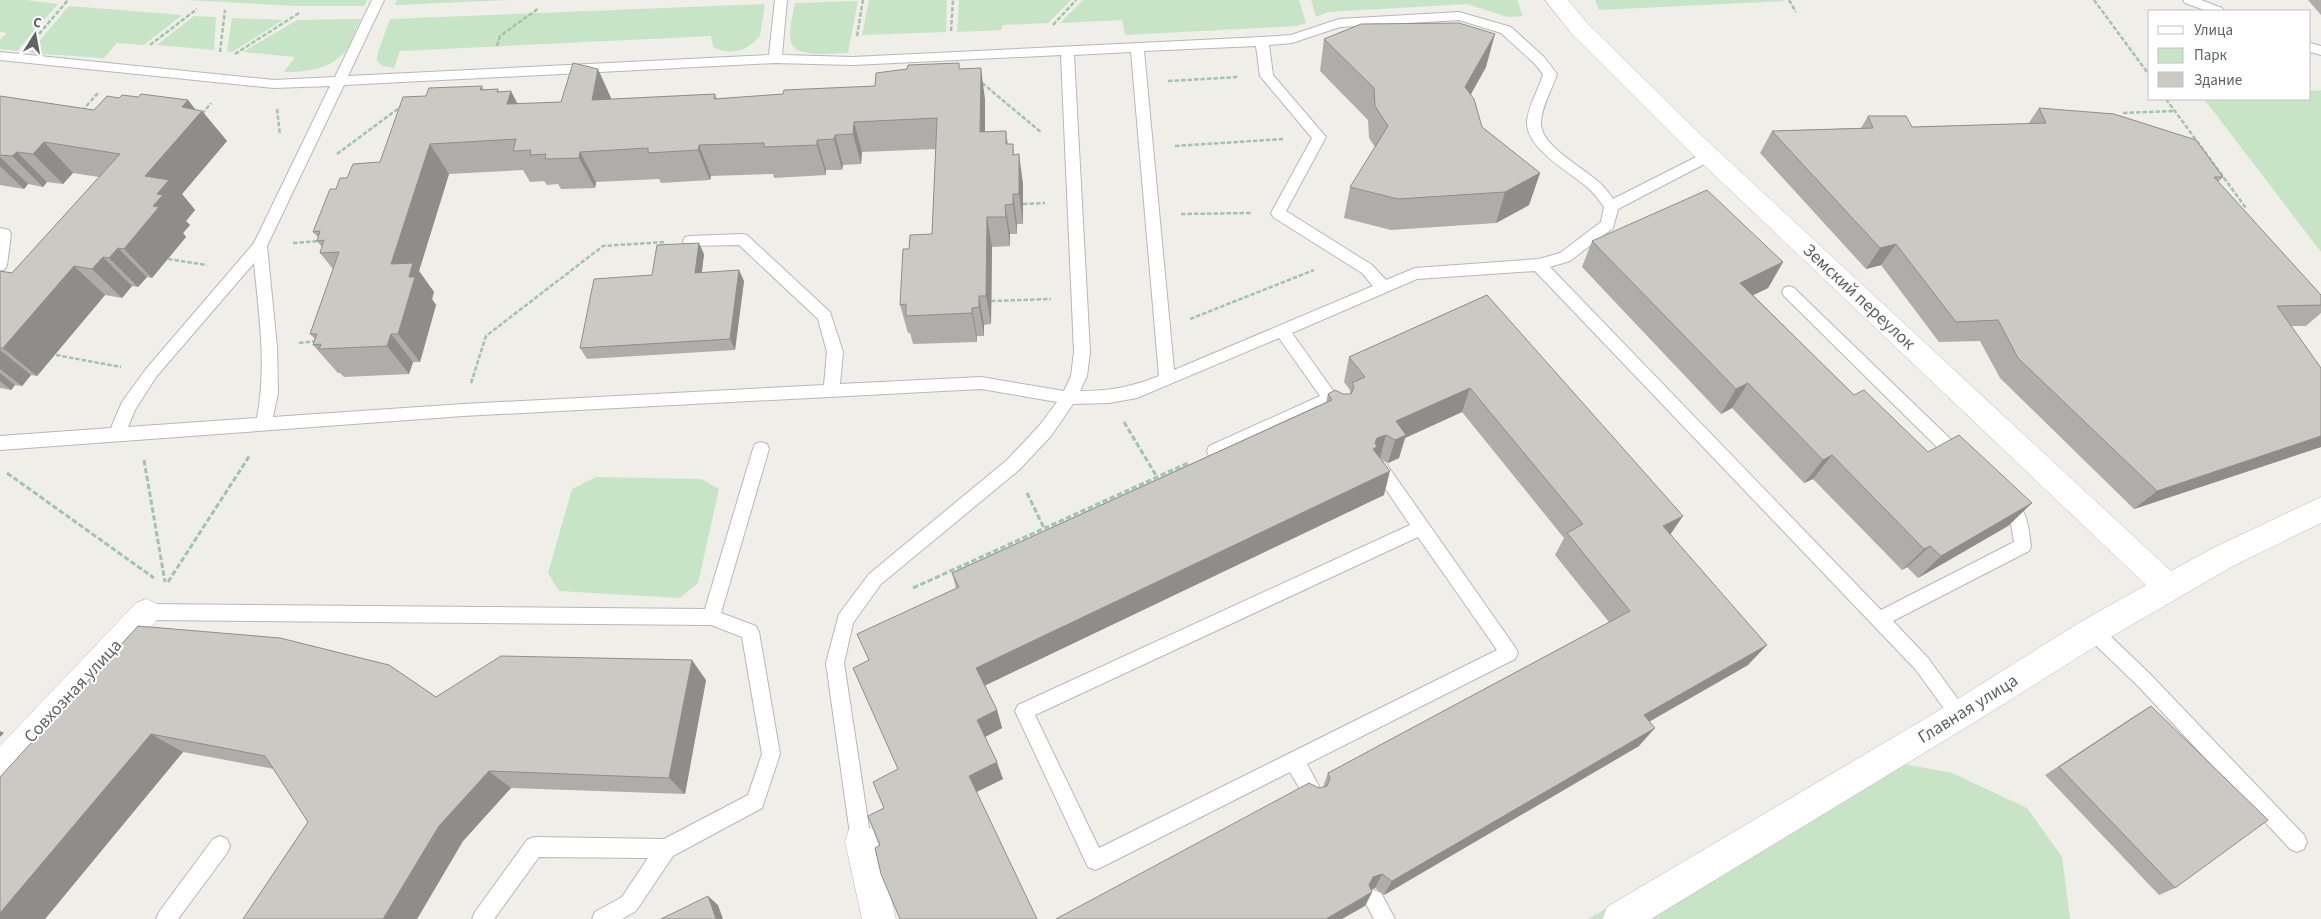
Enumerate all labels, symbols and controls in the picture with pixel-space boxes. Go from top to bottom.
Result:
north arrow [10,10,60,60]
legend [2148,10,2311,100]
text: С [31,13,43,34]
text: Улица [2194,20,2233,41]
text: Парк [2194,45,2228,66]
text: Здание [2194,70,2242,91]
street label: Земский переулок [1797,238,1921,356]
street label: Совхозная улица [18,634,128,748]
street label: Главная улица [1913,668,2023,750]

